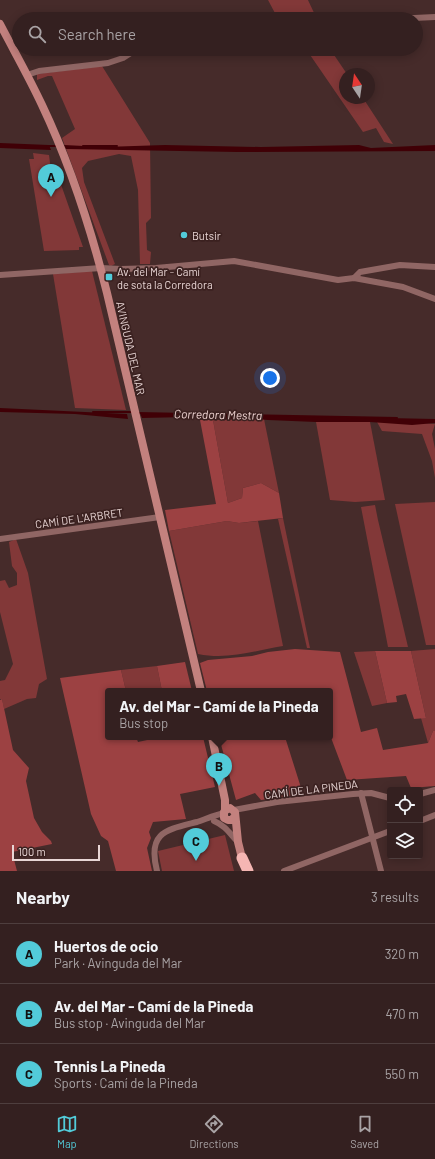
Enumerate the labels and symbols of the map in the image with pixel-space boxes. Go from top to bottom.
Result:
north arrow [339,68,375,104]
pin: A [38,164,64,197]
place label: Butsir [192,229,221,242]
marker: Butsir [179,230,189,240]
place label: Av. del Mar - Camí de sota la Corredora [117,265,213,291]
marker: Av. del Mar - Camí de sota la Corredora [104,272,114,282]
street label: AVINGUDA DEL MAR [114,300,148,396]
your location [260,368,280,388]
water label: Corredora Mestra [174,406,262,422]
street label: CAMÍ DE L'ARBRET [34,505,124,531]
pin: B [206,753,232,786]
street label: CAMÍ DE LA PINEDA [264,777,359,801]
pin: C [183,828,209,861]
scale bar [12,843,100,862]

